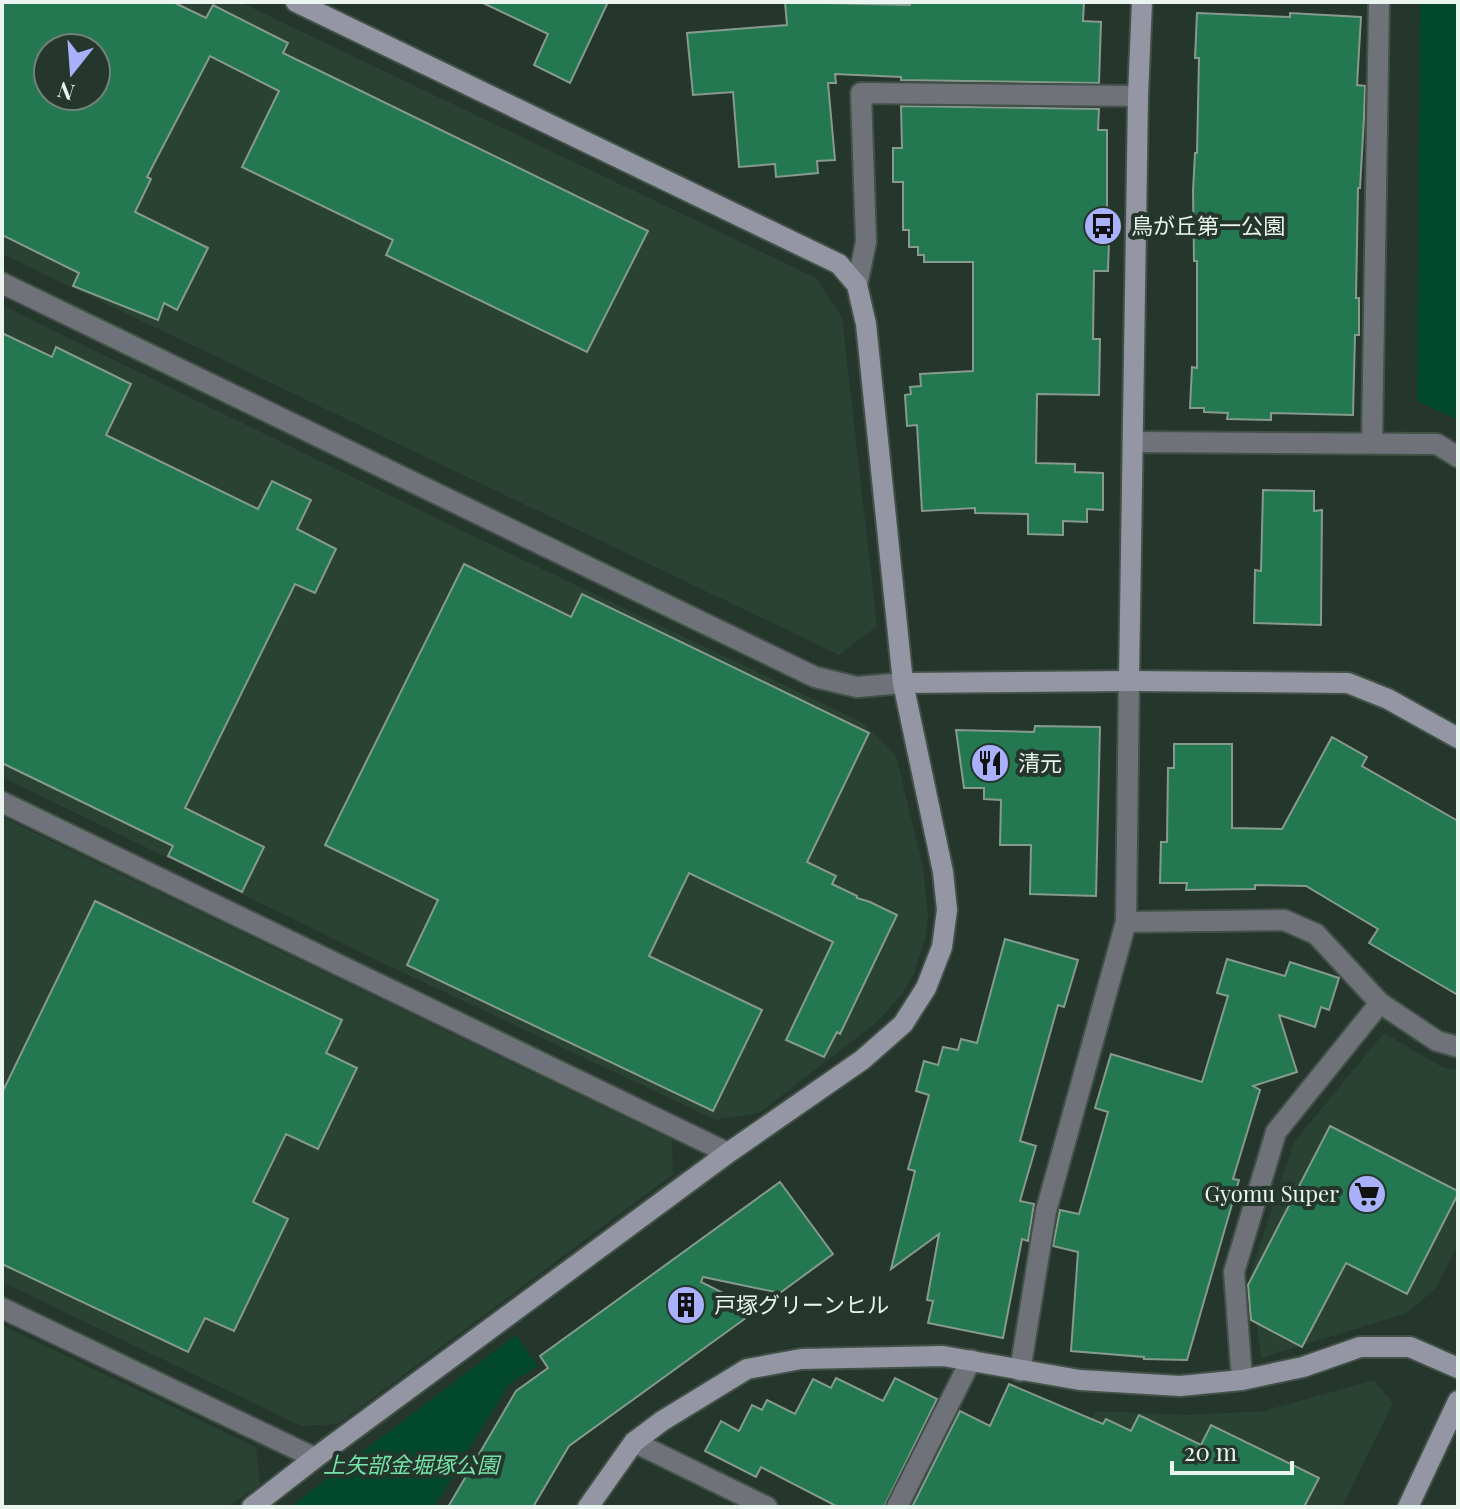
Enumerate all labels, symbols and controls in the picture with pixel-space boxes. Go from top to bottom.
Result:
north arrow [32,32,112,112]
text: N [54,75,78,109]
bus stop icon: 鳥が丘第一公園 [1082,205,1124,247]
place label: 鳥が丘第一公園 [1131,210,1285,240]
restaurant icon: 清元 [969,742,1011,784]
place label: 清元 [1018,747,1062,777]
supermarket icon: Gyomu Super [1346,1173,1388,1215]
place label: Gyomu Super [1205,1178,1339,1208]
building icon: 戸塚グリーンヒル [665,1284,707,1326]
place label: 戸塚グリーンヒル [714,1289,889,1319]
scale bar [1172,1425,1292,1475]
text: 20 m [1184,1435,1237,1467]
park label: 上矢部金堀塚公園 [323,1449,502,1479]

